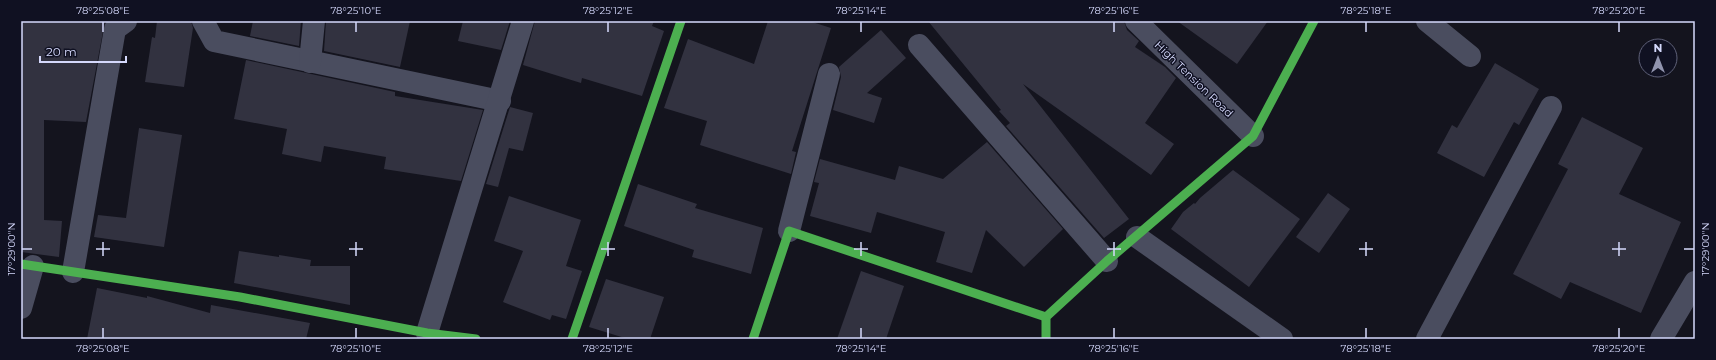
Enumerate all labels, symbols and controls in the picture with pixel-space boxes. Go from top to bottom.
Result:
text: 78°25'08"E [76,4,130,17]
text: 78°25'10"E [330,4,382,17]
text: 78°25'12"E [583,4,633,17]
text: 78°25'14"E [836,4,887,17]
text: 78°25'16"E [1089,4,1140,17]
text: 78°25'18"E [1341,4,1392,17]
text: 78°25'20"E [1593,4,1646,17]
scale bar [40,38,126,64]
street label: High Tension Road [1152,38,1236,120]
north arrow [1638,38,1678,78]
text: N [1654,41,1662,55]
text: 20 m [46,44,77,59]
text: 17°29'00"N [5,222,18,276]
text: 17°29'00"N [1699,222,1712,276]
text: 78°25'08"E [76,342,130,355]
text: 78°25'10"E [330,342,382,355]
text: 78°25'12"E [583,342,633,355]
text: 78°25'14"E [836,342,887,355]
text: 78°25'16"E [1089,342,1140,355]
text: 78°25'18"E [1341,342,1392,355]
text: 78°25'20"E [1593,342,1646,355]

